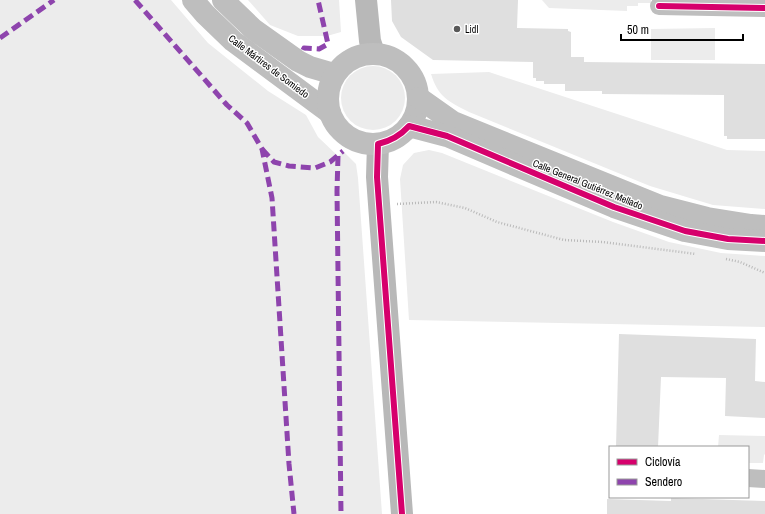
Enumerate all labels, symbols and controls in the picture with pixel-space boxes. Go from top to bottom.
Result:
scale bar [621,16,743,42]
text: 50 m [627,22,649,38]
place label: Lidl [465,23,478,36]
marker: Lidl [452,24,462,34]
street label: Calle Mártires de Somiedo [226,32,312,101]
street label: Calle General Gutiérrez Mellado [531,156,645,213]
legend [609,446,749,498]
text: Ciclovía [645,454,681,470]
text: Sendero [645,474,682,490]

